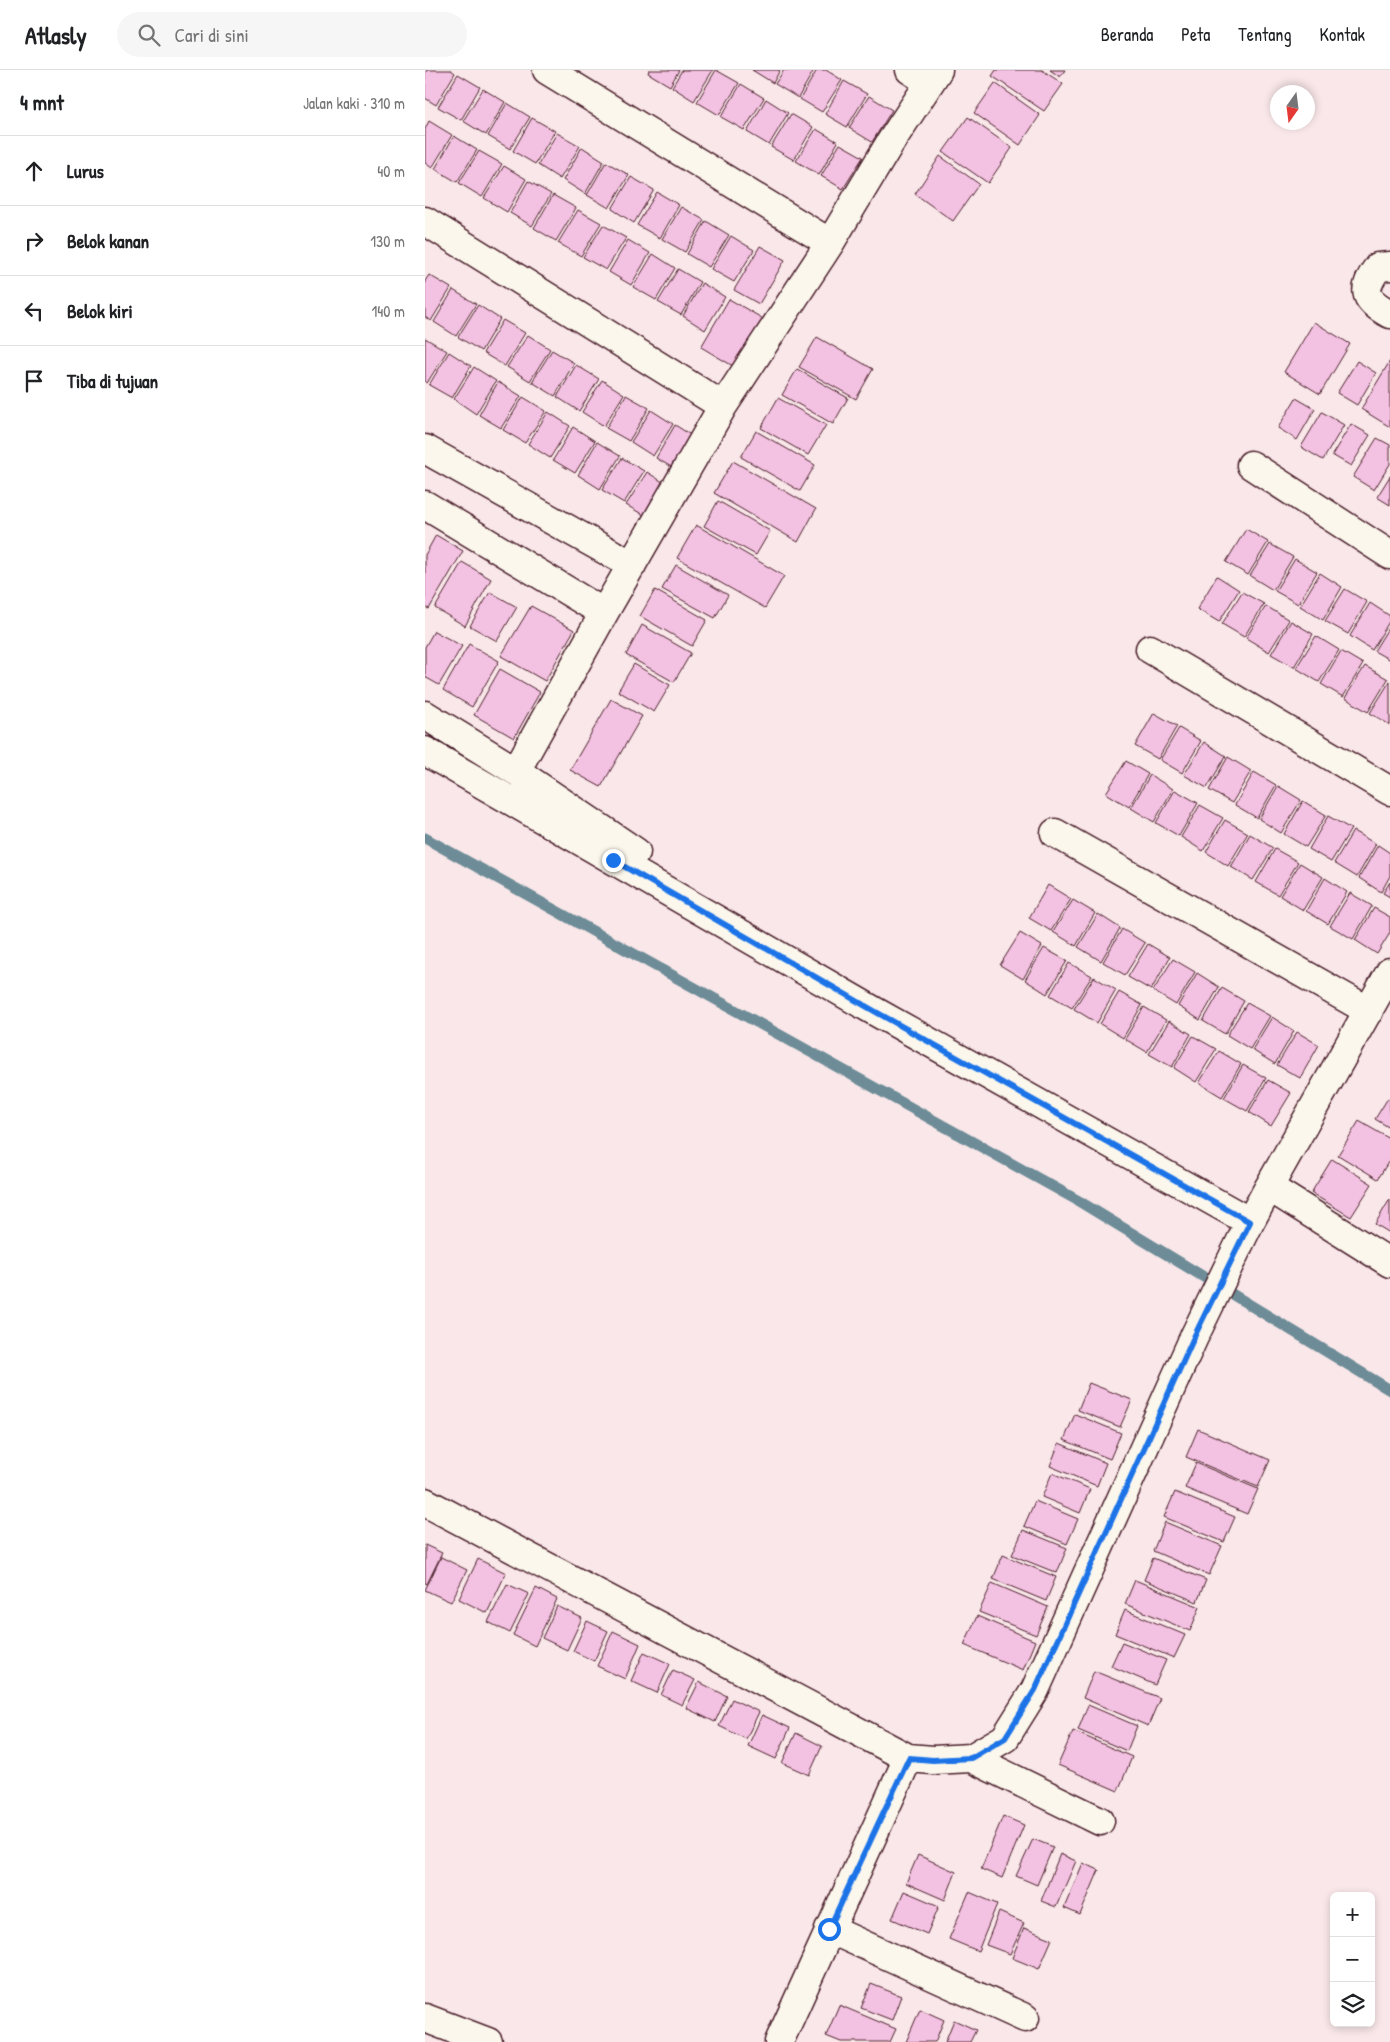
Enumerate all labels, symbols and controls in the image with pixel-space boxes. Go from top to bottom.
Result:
search box [117,12,467,57]
text: Atlasly [25,19,87,51]
icon: search [135,21,163,49]
text: Cari di sini [175,22,249,48]
text: Beranda [1101,22,1153,47]
text: Peta [1181,22,1210,47]
text: Tentang [1238,22,1291,47]
text: Kontak [1319,22,1365,47]
north arrow [1270,85,1315,130]
text: 4 mnt [20,88,64,117]
text: Jalan kaki · 310 m [303,92,405,114]
icon: ahead [20,157,48,185]
text: Lurus [67,158,104,184]
text: 40 m [377,160,405,182]
icon: right [20,227,48,255]
text: Belok kanan [67,228,149,254]
text: 130 m [370,230,405,252]
icon: left [20,297,48,325]
text: Belok kiri [67,298,133,324]
text: 140 m [371,300,405,322]
icon: arrive [20,367,48,395]
text: Tiba di tujuan [67,368,158,394]
route end [602,849,625,872]
map controls [1330,1892,1375,2027]
button: + [1330,1892,1375,1937]
route start [818,1918,841,1941]
button: − [1330,1937,1375,1982]
button: layers [1330,1982,1375,2027]

